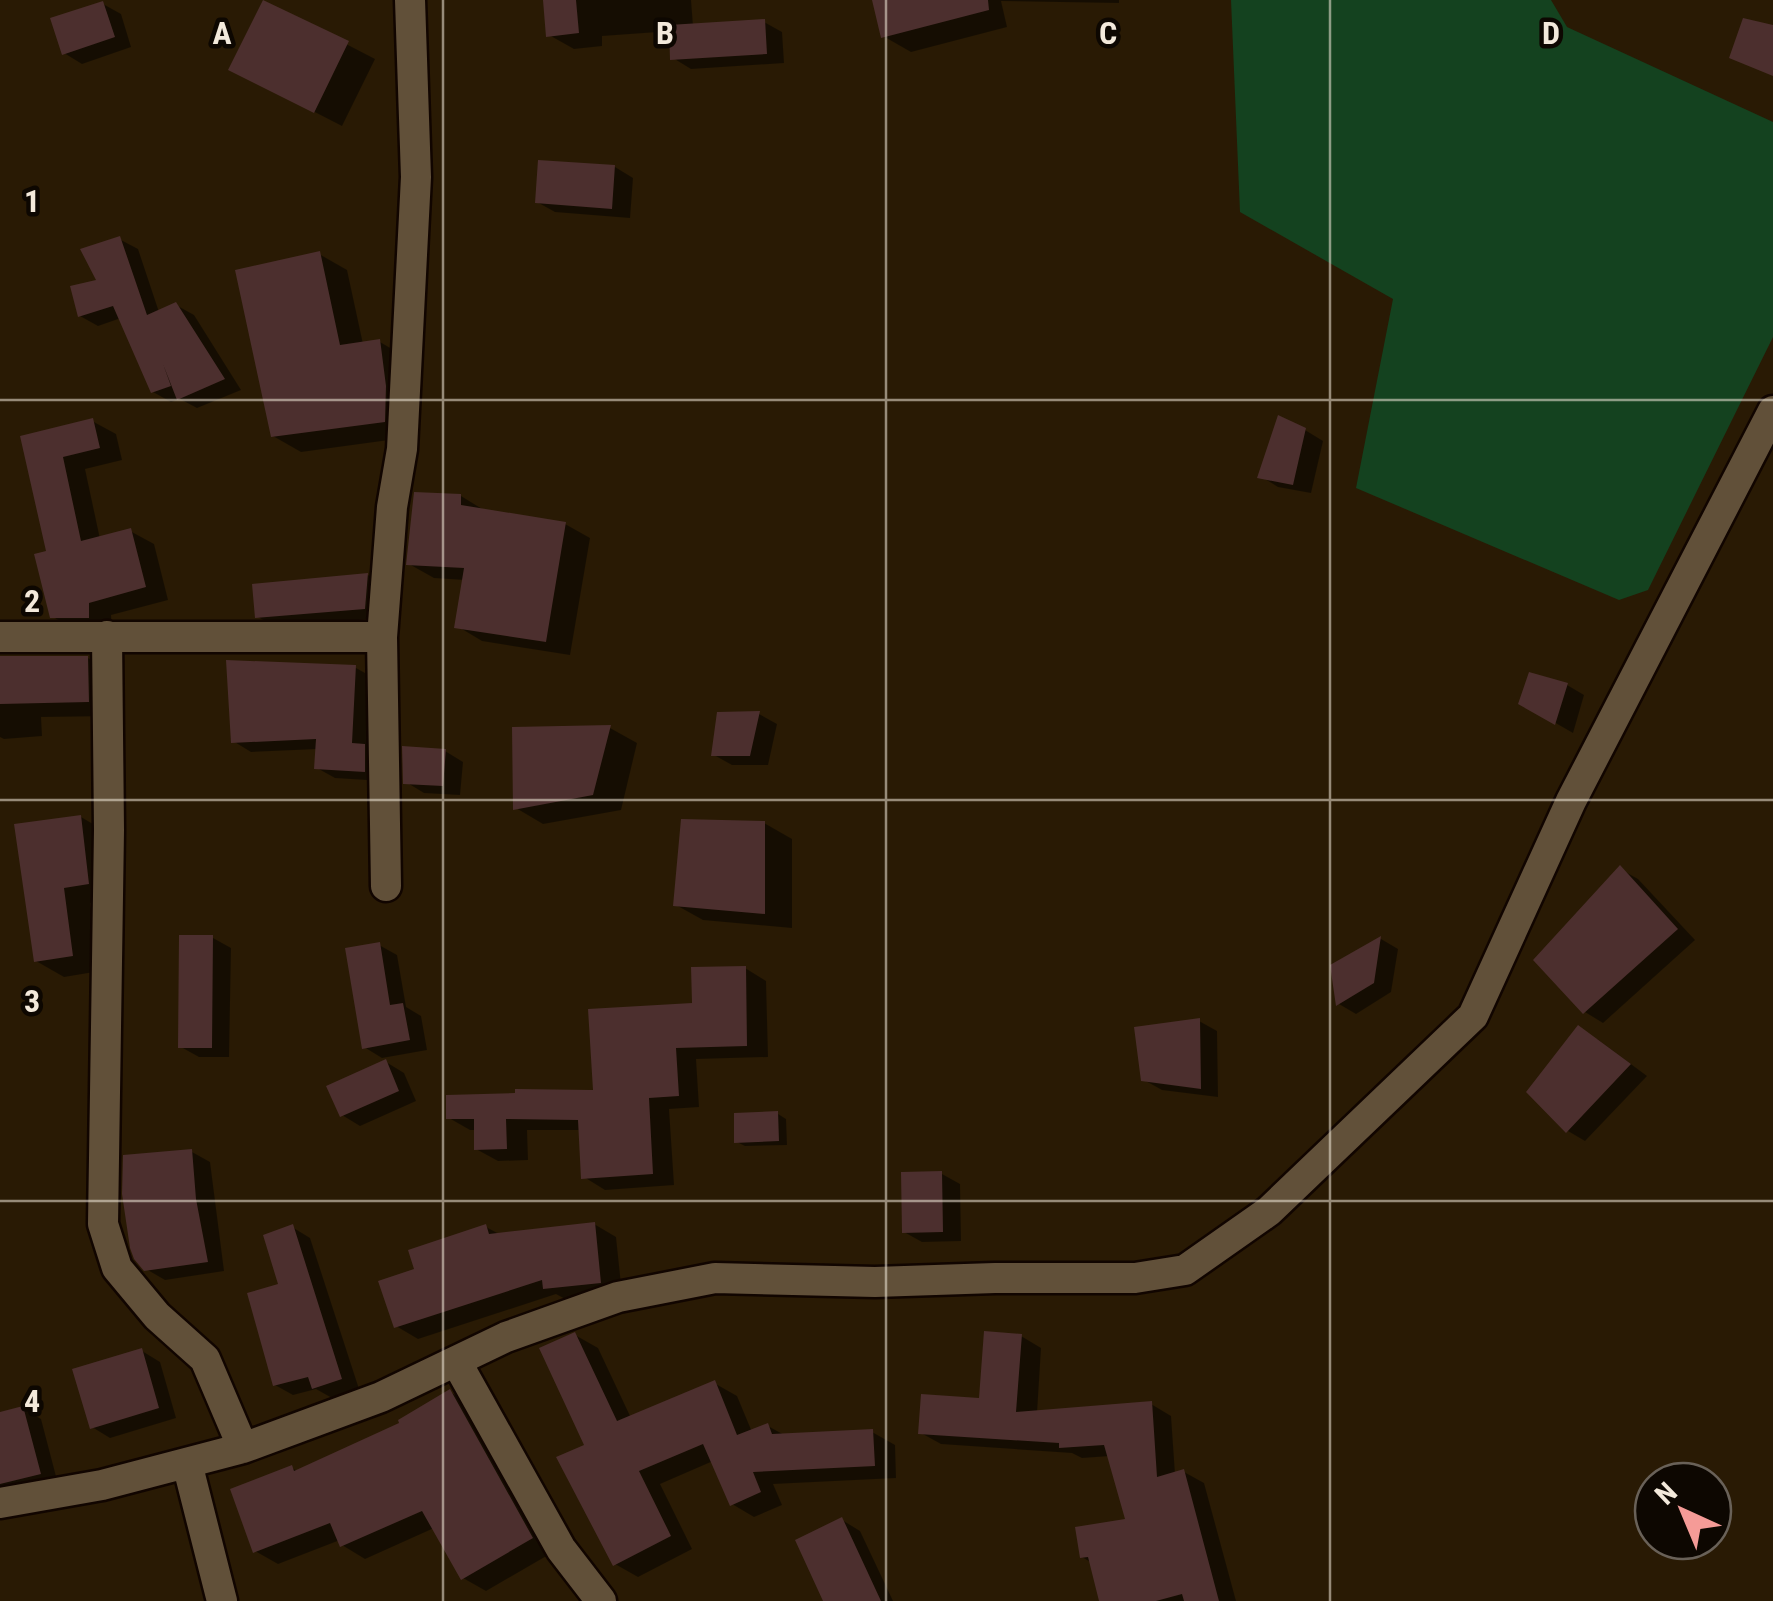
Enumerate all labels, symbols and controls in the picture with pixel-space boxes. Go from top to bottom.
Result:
text: A [212,14,232,52]
text: B [656,14,674,52]
text: C [1099,14,1117,52]
text: D [1542,14,1560,52]
text: 1 [24,182,40,220]
text: 2 [24,582,40,620]
text: 3 [24,982,40,1020]
text: 4 [24,1382,40,1420]
north arrow [1633,1461,1733,1561]
text: N [1648,1476,1684,1511]

